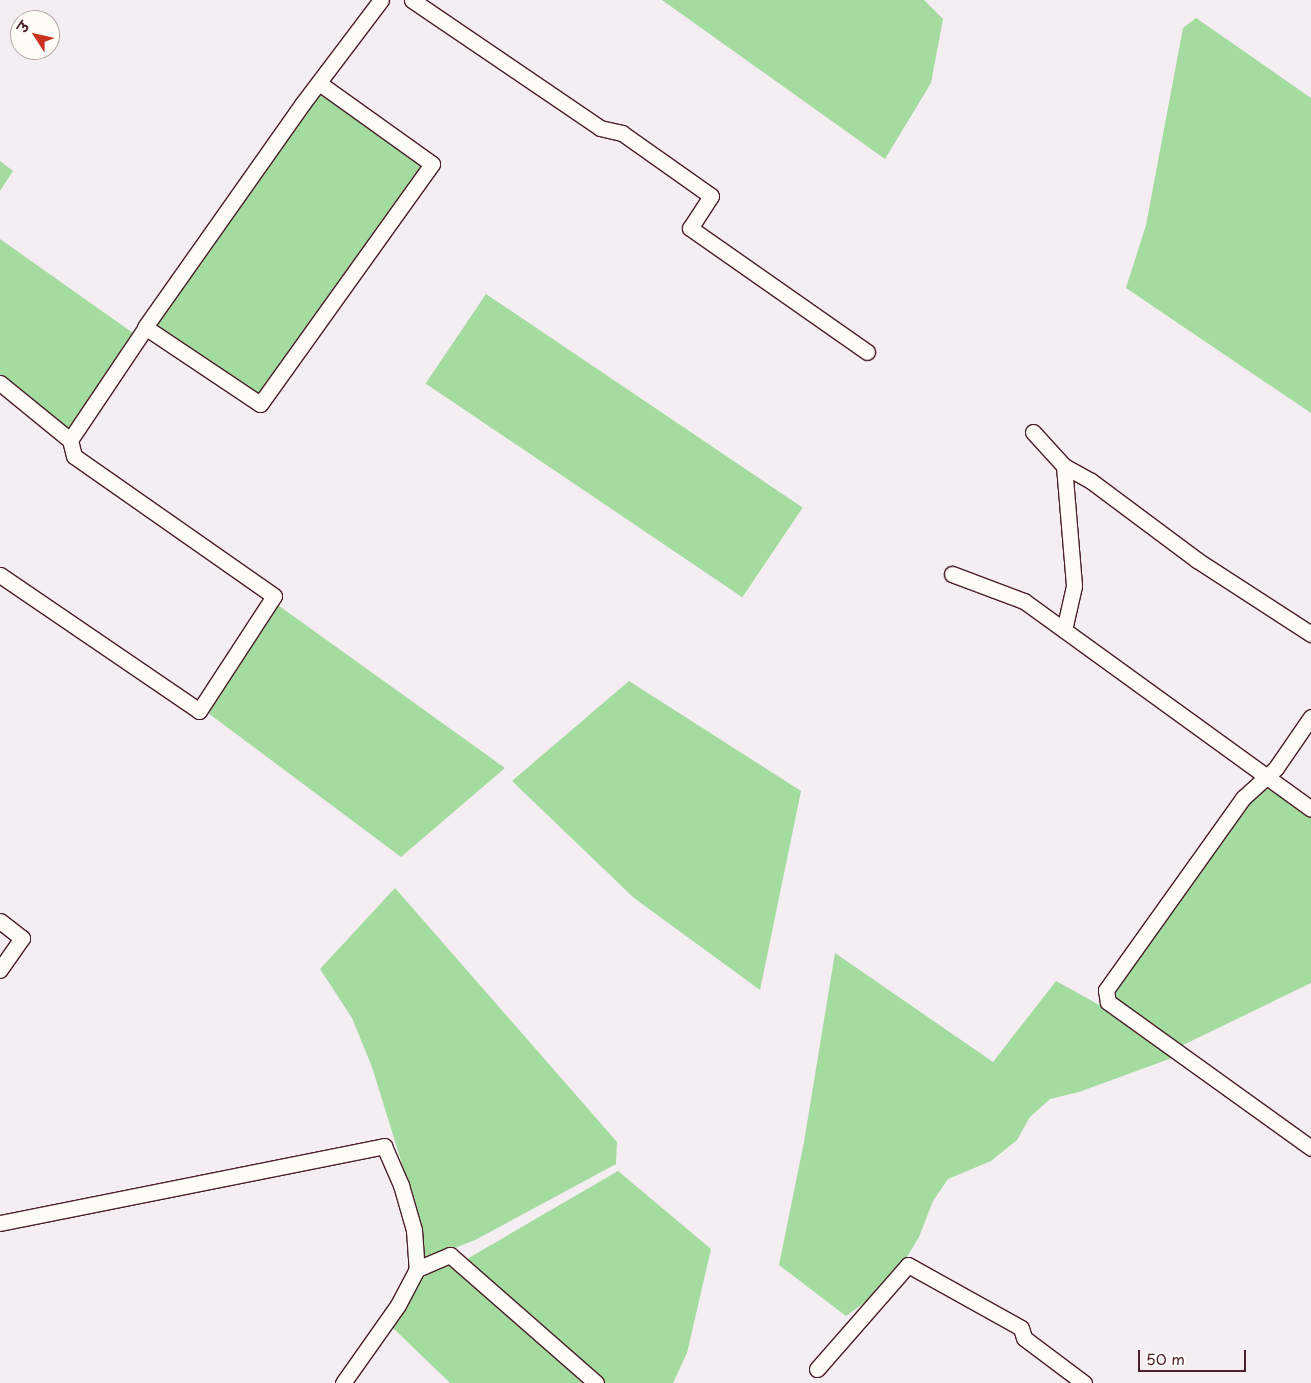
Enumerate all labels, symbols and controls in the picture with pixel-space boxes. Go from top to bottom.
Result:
north arrow [10,10,60,60]
text: उ [12,17,34,37]
scale bar [1141,1340,1248,1372]
text: 50 m [1146,1347,1185,1370]

